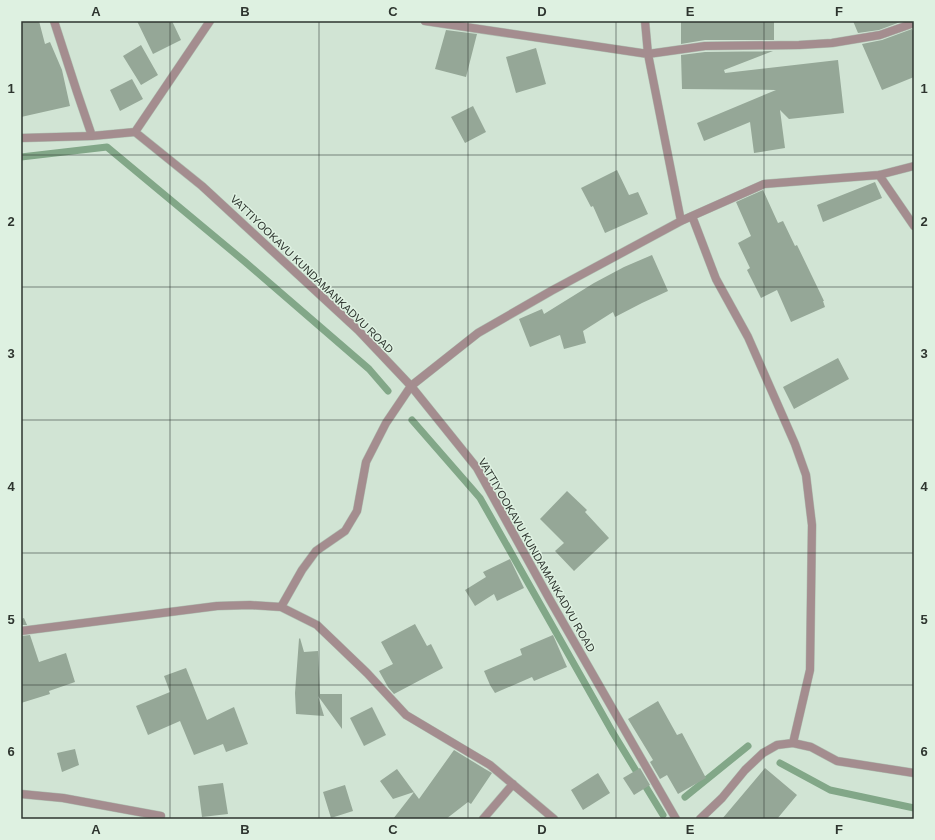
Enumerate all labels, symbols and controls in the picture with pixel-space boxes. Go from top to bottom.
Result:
text: A [91,4,101,19]
text: B [240,4,250,19]
text: C [388,4,398,19]
text: D [537,4,547,19]
text: E [686,4,695,19]
text: F [835,4,843,19]
text: 1 [7,81,15,96]
text: 1 [920,81,928,96]
street label: VATTIYOOKAVU KUNDAMANKADVU ROAD [228,193,396,355]
text: 2 [7,214,15,229]
text: 2 [920,214,928,229]
text: 3 [7,346,15,361]
text: 3 [920,346,928,361]
street label: VATTIYOOKAVU KUNDAMANKADVU ROAD [476,456,598,654]
text: 4 [7,479,15,494]
text: 4 [920,479,928,494]
text: 5 [7,612,15,627]
text: 5 [920,612,928,627]
text: 6 [7,744,15,759]
text: 6 [920,744,928,759]
text: A [91,822,101,837]
text: B [240,822,250,837]
text: C [388,822,398,837]
text: D [537,822,547,837]
text: E [686,822,695,837]
text: F [835,822,843,837]

